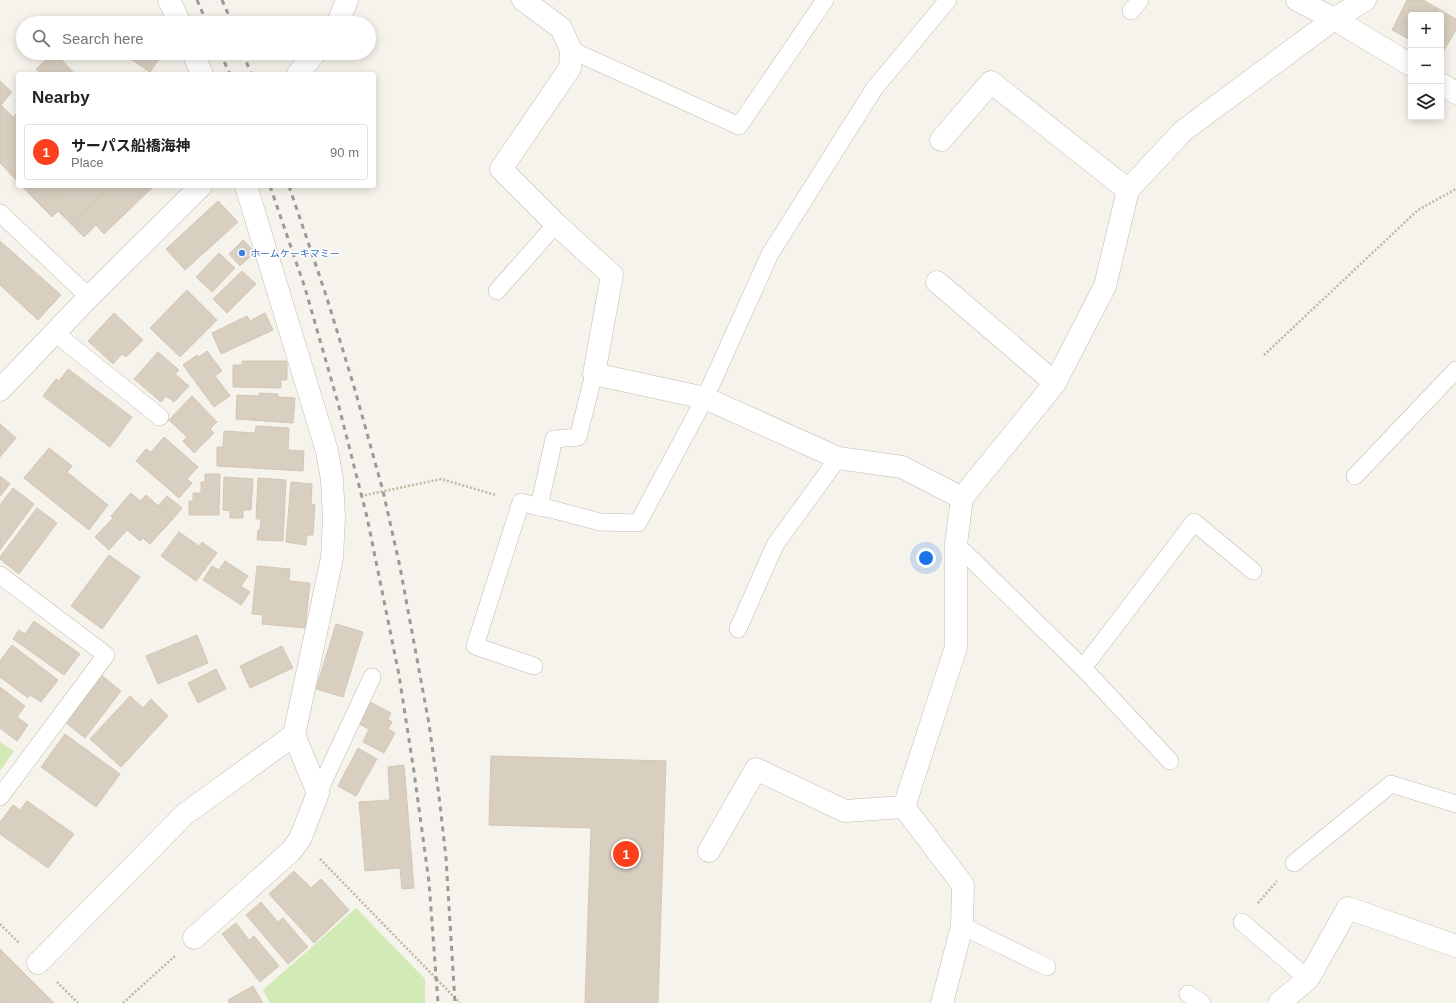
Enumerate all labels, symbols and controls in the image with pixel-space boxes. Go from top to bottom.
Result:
map controls [1408,12,1444,120]
button: + [1408,12,1444,48]
search box [16,16,376,60]
icon: search [30,27,52,49]
text: Search here [62,30,144,47]
button: − [1408,48,1444,84]
button: layers [1408,84,1444,120]
text: Nearby [32,88,90,107]
text: サーパス船橋海神 [71,137,191,154]
text: 1 [42,145,50,160]
text: 90 m [330,145,359,160]
text: Place [71,155,104,170]
marker: ホームケーキマミー [237,248,247,258]
place label: ホームケーキマミー [250,248,340,259]
your location [916,548,936,568]
pin: 1 [613,839,639,869]

